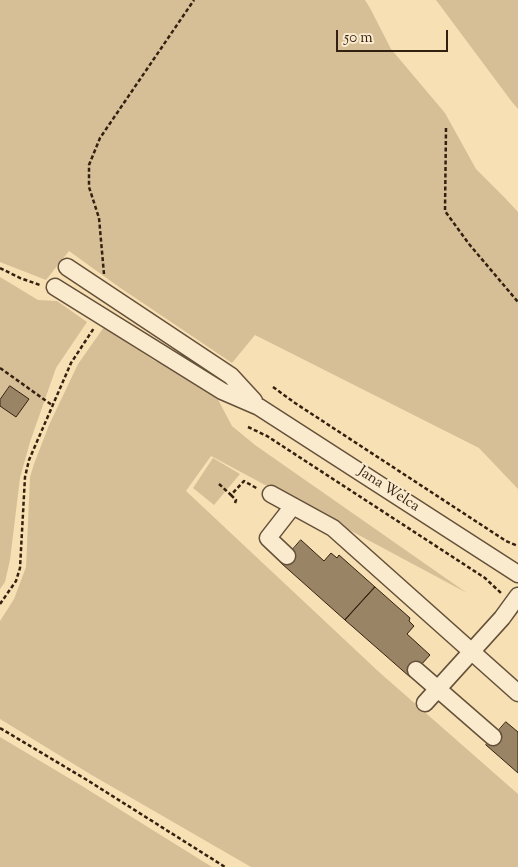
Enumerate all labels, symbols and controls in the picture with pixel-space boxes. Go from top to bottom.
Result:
scale bar [338,20,450,52]
text: 50 m [344,28,373,49]
street label: Jana Welca [354,463,422,517]

